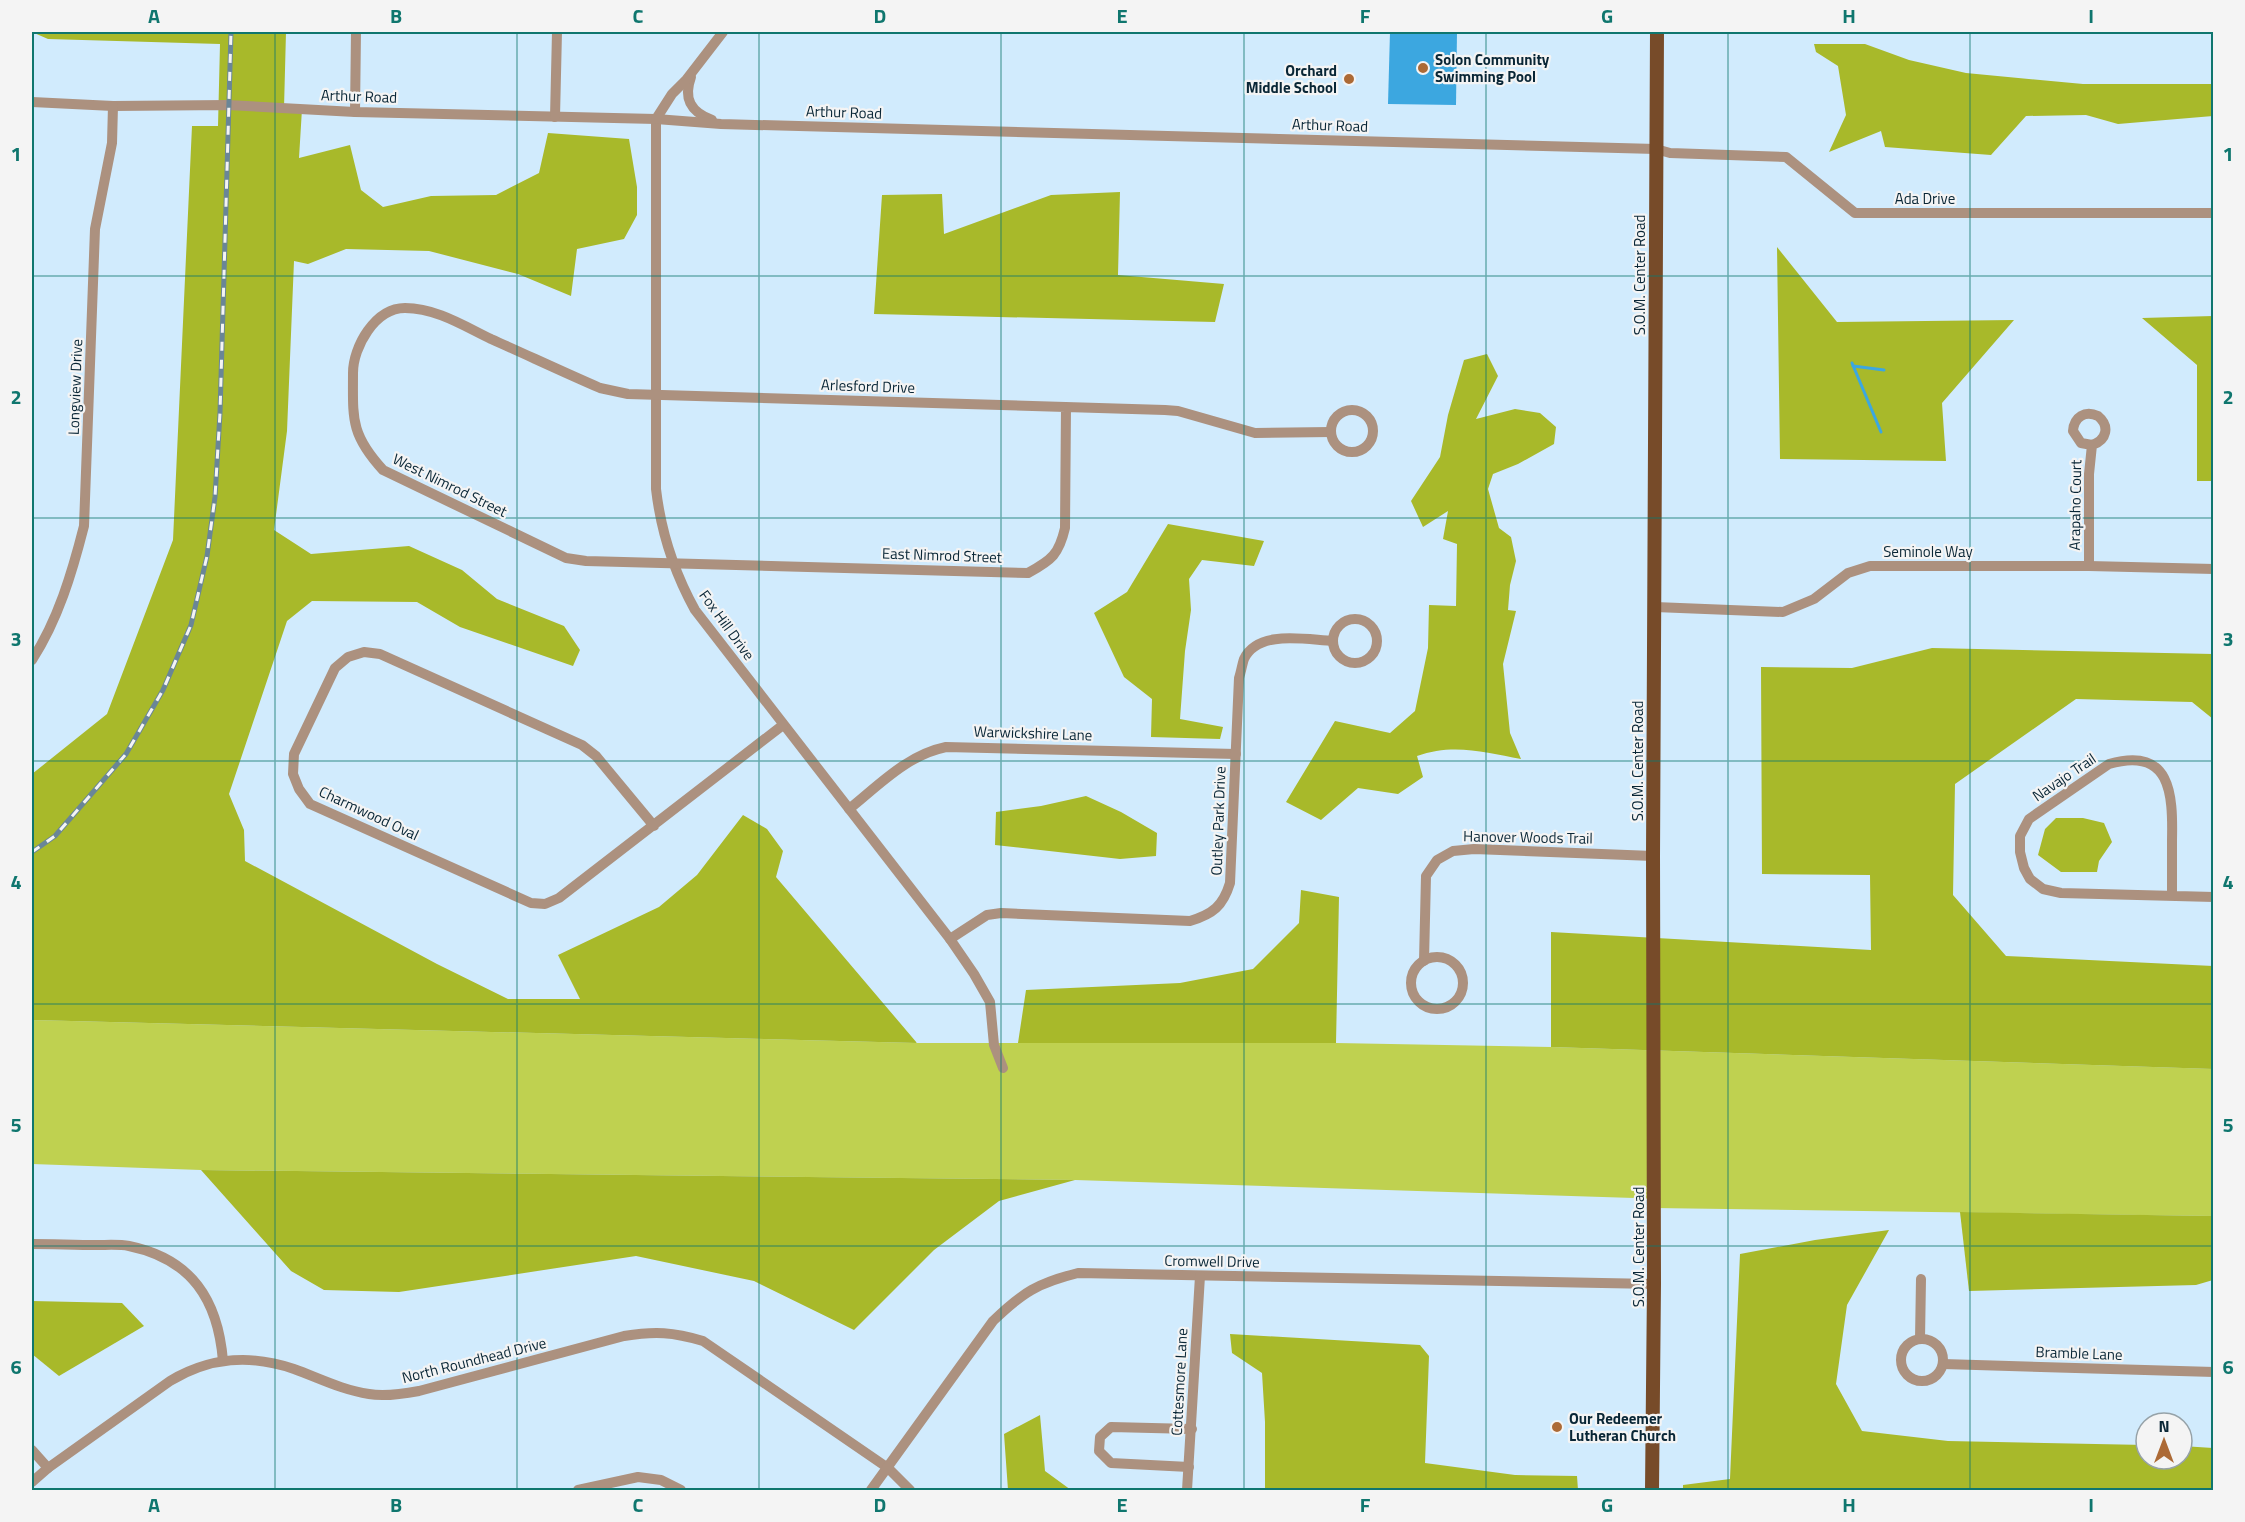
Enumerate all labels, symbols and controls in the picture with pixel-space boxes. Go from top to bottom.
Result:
text: A [148,0,160,31]
text: B [390,0,402,31]
text: C [633,0,644,31]
text: D [874,0,886,31]
text: E [1116,0,1128,31]
text: F [1360,0,1371,31]
text: G [1601,0,1613,31]
text: H [1842,0,1856,31]
text: I [2088,0,2094,31]
place label: Solon Community Swimming Pool [1435,48,1550,88]
place label: Orchard Middle School [1246,59,1337,99]
marker: Solon Community Swimming Pool [1416,61,1430,75]
marker: Orchard Middle School [1342,72,1356,86]
street label: Arthur Road [320,83,398,109]
street label: Arthur Road [805,99,883,125]
street label: Arthur Road [1291,112,1369,138]
text: 1 [10,138,22,169]
text: 1 [2222,138,2234,169]
street label: Ada Drive [1895,187,1955,210]
street label: S.O.M. Center Road [1628,215,1651,335]
street label: Longview Drive [62,338,88,436]
street label: Arlesford Drive [821,373,915,399]
text: 2 [10,381,22,412]
text: 2 [2222,381,2234,412]
street label: West Nimrod Street [389,447,512,523]
street label: Arapaho Court [2063,459,2087,551]
street label: Seminole Way [1883,540,1973,563]
street label: East Nimrod Street [882,541,1003,569]
street label: Fox Hill Drive [694,585,760,665]
text: 3 [10,623,22,654]
text: 3 [2222,623,2234,654]
street label: S.O.M. Center Road [1626,701,1649,821]
street label: Warwickshire Lane [973,719,1093,747]
street label: Navajo Trail [2027,747,2101,807]
street label: Outley Park Drive [1205,766,1231,876]
street label: Charmwood Oval [315,780,423,846]
street label: Hanover Woods Trail [1463,824,1593,850]
text: 4 [10,866,22,897]
text: 4 [2222,866,2234,897]
text: 5 [10,1109,22,1140]
text: 5 [2222,1109,2234,1140]
street label: S.O.M. Center Road [1627,1187,1650,1307]
street label: Cromwell Drive [1164,1249,1260,1273]
street label: Cottesmore Lane [1165,1328,1193,1436]
street label: North Roundhead Drive [399,1331,549,1389]
street label: Bramble Lane [2035,1340,2123,1366]
text: 6 [10,1351,22,1382]
text: 6 [2222,1351,2234,1382]
place label: Our Redeemer Lutheran Church [1569,1407,1676,1447]
north arrow [2134,1411,2194,1471]
text: N [2158,1414,2170,1438]
marker: Our Redeemer Lutheran Church [1550,1420,1564,1434]
text: A [148,1489,160,1520]
text: B [390,1489,402,1520]
text: C [633,1489,644,1520]
text: D [874,1489,886,1520]
text: E [1116,1489,1128,1520]
text: F [1360,1489,1371,1520]
text: G [1601,1489,1613,1520]
text: H [1842,1489,1856,1520]
text: I [2088,1489,2094,1520]

